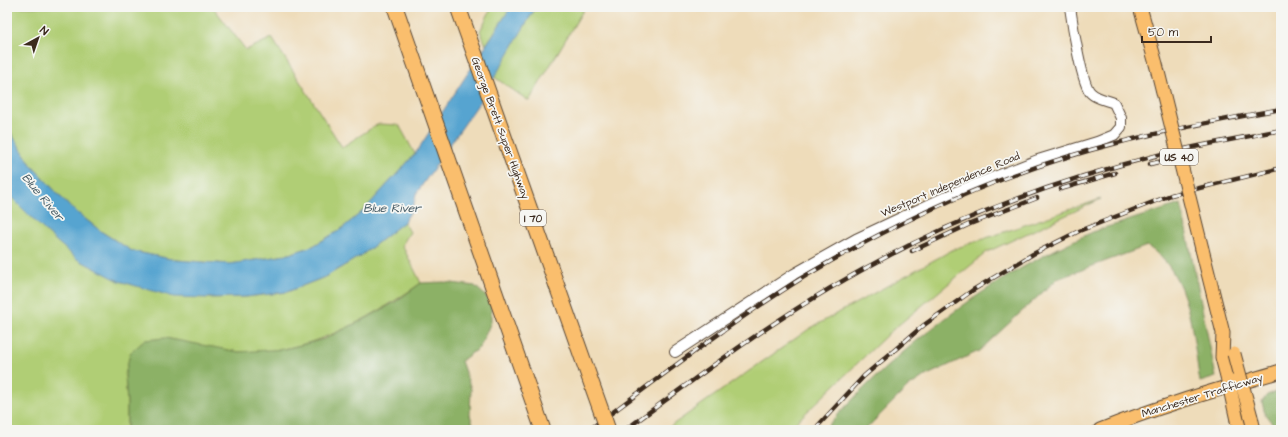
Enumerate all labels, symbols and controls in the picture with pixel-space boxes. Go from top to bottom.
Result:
north arrow [18,18,58,58]
scale bar [1142,18,1211,44]
text: N [37,23,52,39]
text: 50 m [1148,24,1179,41]
street label: George Brett Super Highway [467,55,533,202]
street label: Westport Independence Road [878,148,1022,221]
road number: US 40 [1160,149,1198,165]
water label: Blue River [18,170,68,226]
water label: Blue River [363,200,422,217]
road number: I 70 [520,210,546,226]
street label: Manchester Trafficway [1140,370,1265,422]

